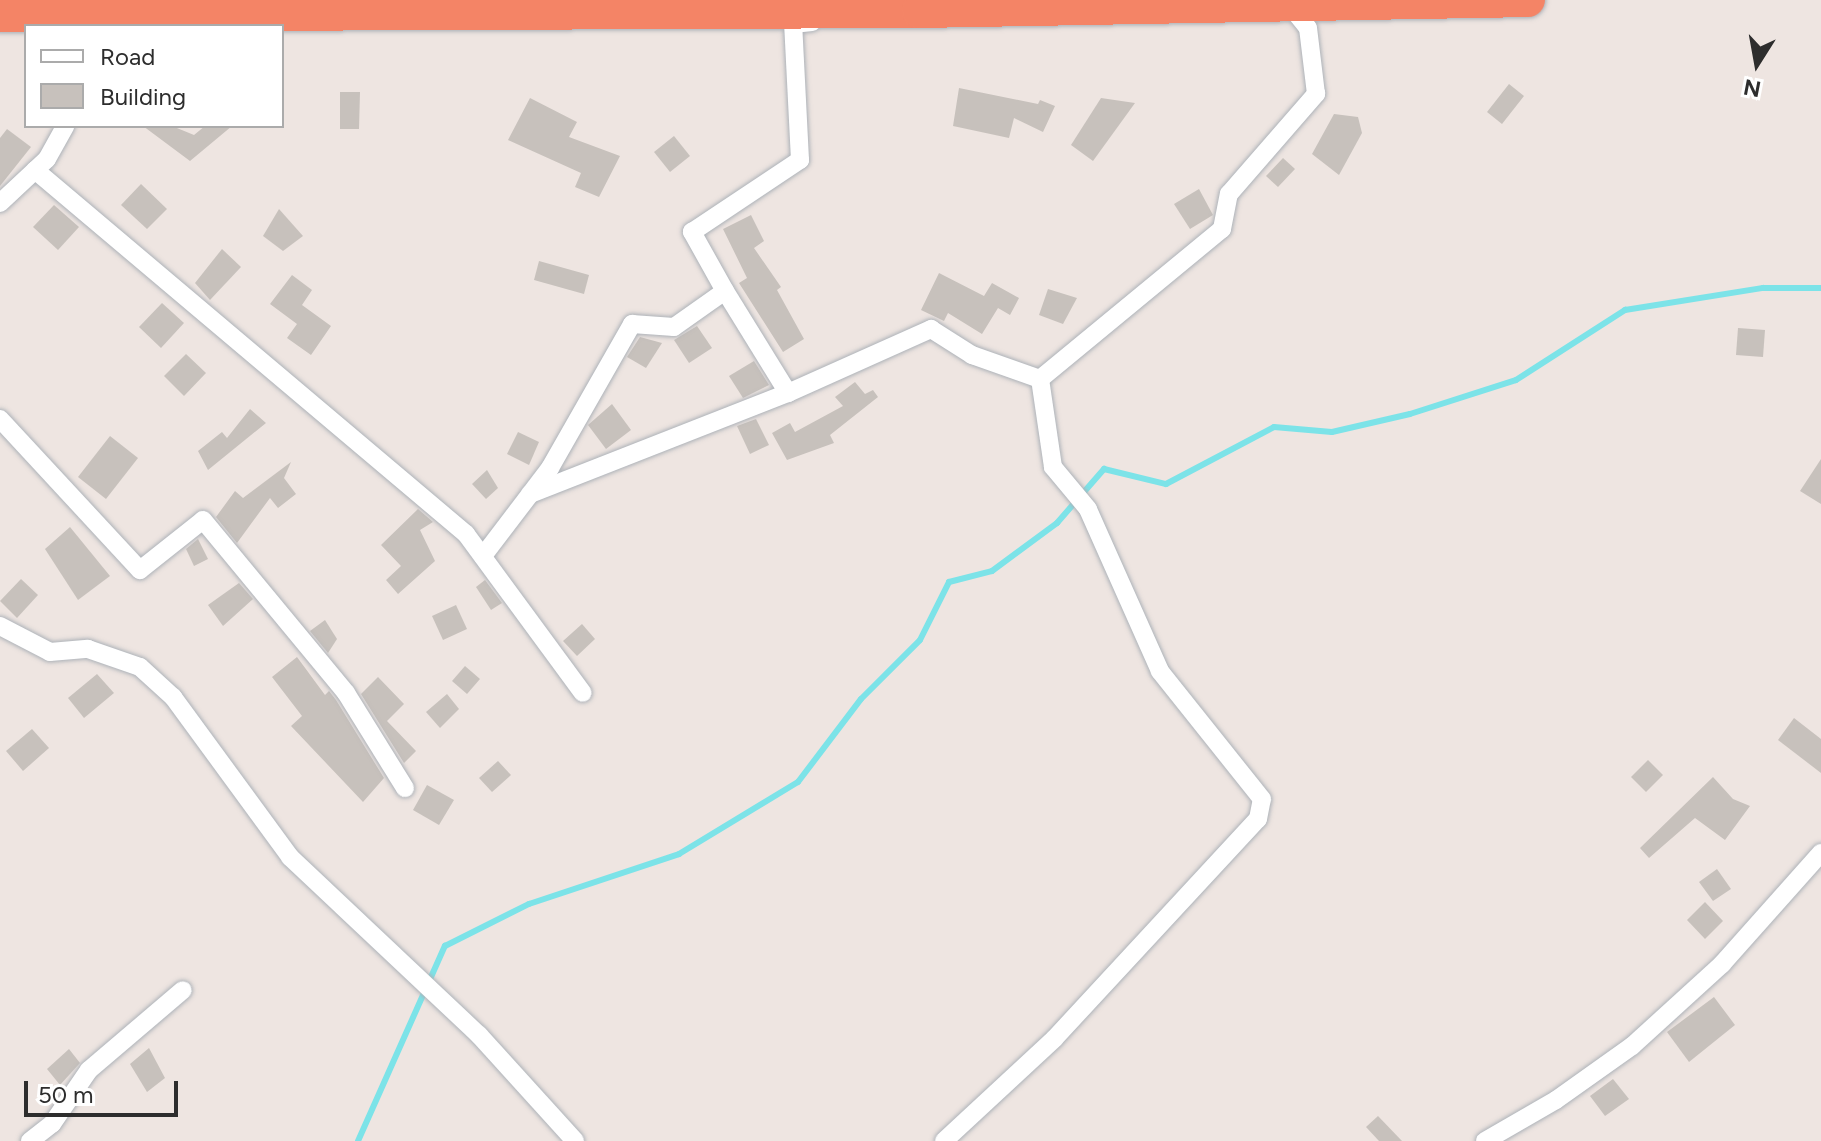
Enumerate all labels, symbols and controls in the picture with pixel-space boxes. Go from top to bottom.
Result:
legend [24,24,284,128]
north arrow [1717,24,1797,104]
text: Road [100,42,155,71]
text: N [1741,73,1763,103]
text: Building [100,82,186,111]
scale bar [28,1065,182,1115]
text: 50 m [38,1080,94,1109]

